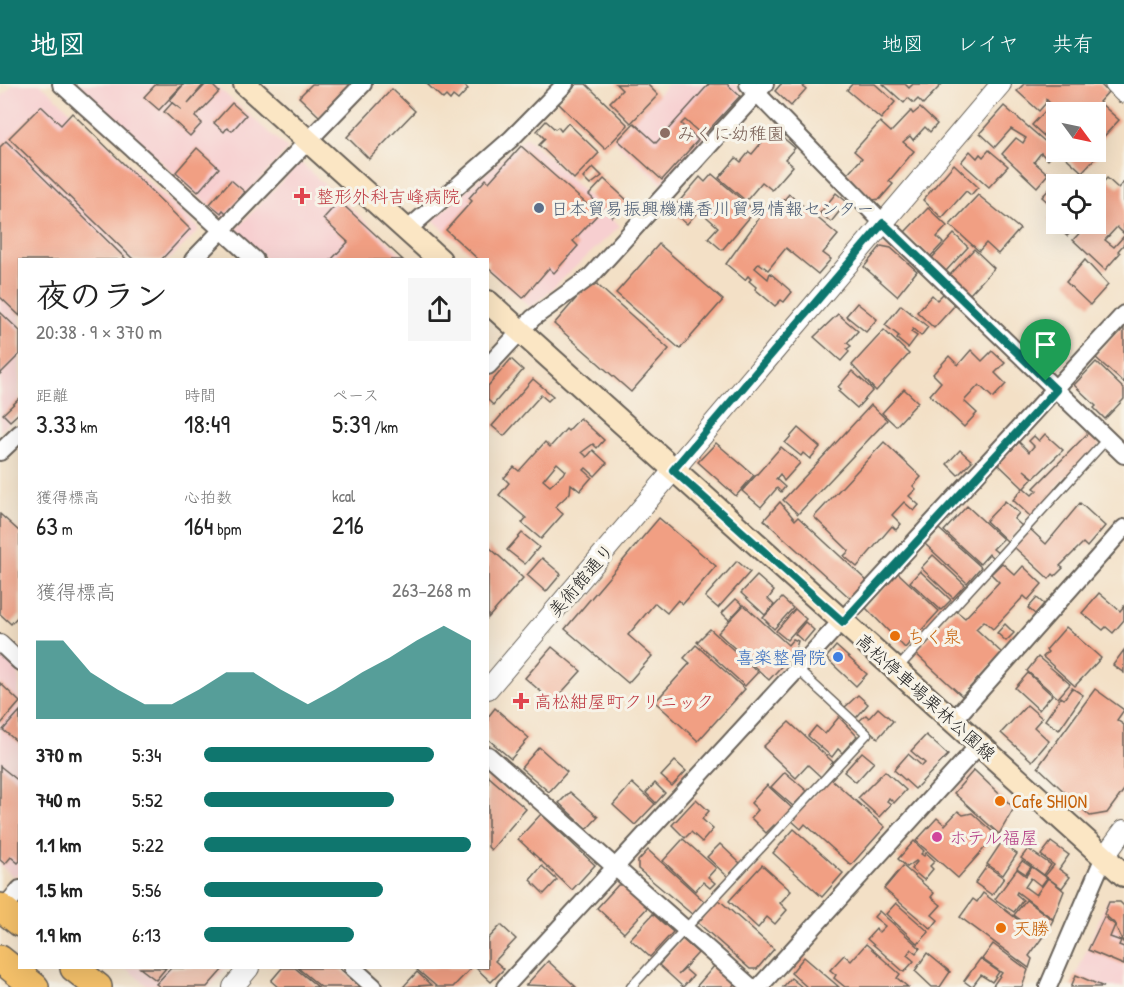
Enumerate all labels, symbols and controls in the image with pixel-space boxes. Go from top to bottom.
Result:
text: 地図 [30,25,86,63]
text: 地図 [882,29,924,58]
text: レイヤ [957,29,1019,58]
text: 共有 [1052,29,1094,58]
north arrow [1046,102,1106,162]
map controls [1046,102,1106,234]
place label: みくに幼稚園 [677,121,785,146]
marker: みくに幼稚園 [658,126,672,140]
button: locate [1046,174,1106,234]
place label: 整形外科吉峰病院 [316,184,460,209]
marker: 整形外科吉峰病院 [293,187,311,205]
place label: 日本貿易振興機構香川貿易情報センター [551,196,874,221]
marker: 日本貿易振興機構香川貿易情報センター [532,201,546,215]
text: 夜のラン [36,273,168,317]
button: share [408,278,471,341]
text: 20:38 · 9 × 370 m [36,318,162,345]
pin [1020,319,1071,381]
icon: arrive [1029,328,1062,361]
text: 距離 [36,384,68,406]
text: 時間 [184,384,216,406]
text: ペース [332,384,379,406]
text: 3.33 [36,406,77,441]
text: 18:49 [184,406,230,441]
text: 5:39 [332,406,370,441]
text: km [77,416,98,438]
text: /km [370,416,398,438]
text: kcal [332,485,355,507]
text: 獲得標高 [36,486,100,508]
text: 心拍数 [184,486,232,508]
text: 216 [332,507,364,542]
text: 63 [36,508,58,543]
text: 164 [184,508,214,543]
text: m [58,518,73,540]
text: bpm [214,518,242,540]
street label: 美術館通り [542,538,620,622]
text: 263–268 m [392,576,471,603]
text: 獲得標高 [36,578,116,605]
place label: ちく泉 [907,624,961,649]
street label: 高松停車場栗林公園線 [851,627,1001,767]
marker: ちく泉 [888,629,902,643]
place label: 喜楽整骨院 [736,645,826,670]
marker: 喜楽整骨院 [831,650,845,664]
place label: 高松紺屋町クリニック [534,689,714,714]
marker: 高松紺屋町クリニック [512,692,530,710]
text: 370 m [36,741,82,768]
text: 5:34 [132,741,162,768]
text: 740 m [36,786,81,813]
text: 5:52 [132,786,163,813]
place label: Cafe SHION [1012,789,1087,814]
marker: Cafe SHION [993,794,1007,808]
place label: ホテル福屋 [949,825,1038,850]
marker: ホテル福屋 [930,830,944,844]
text: 1.1 km [36,831,81,858]
text: 5:22 [132,831,164,858]
text: 1.5 km [36,876,83,903]
text: 5:56 [132,876,162,903]
place label: 天勝 [1013,916,1049,941]
text: 1.9 km [36,921,81,948]
text: 6:13 [132,921,161,948]
marker: 天勝 [994,921,1008,935]

